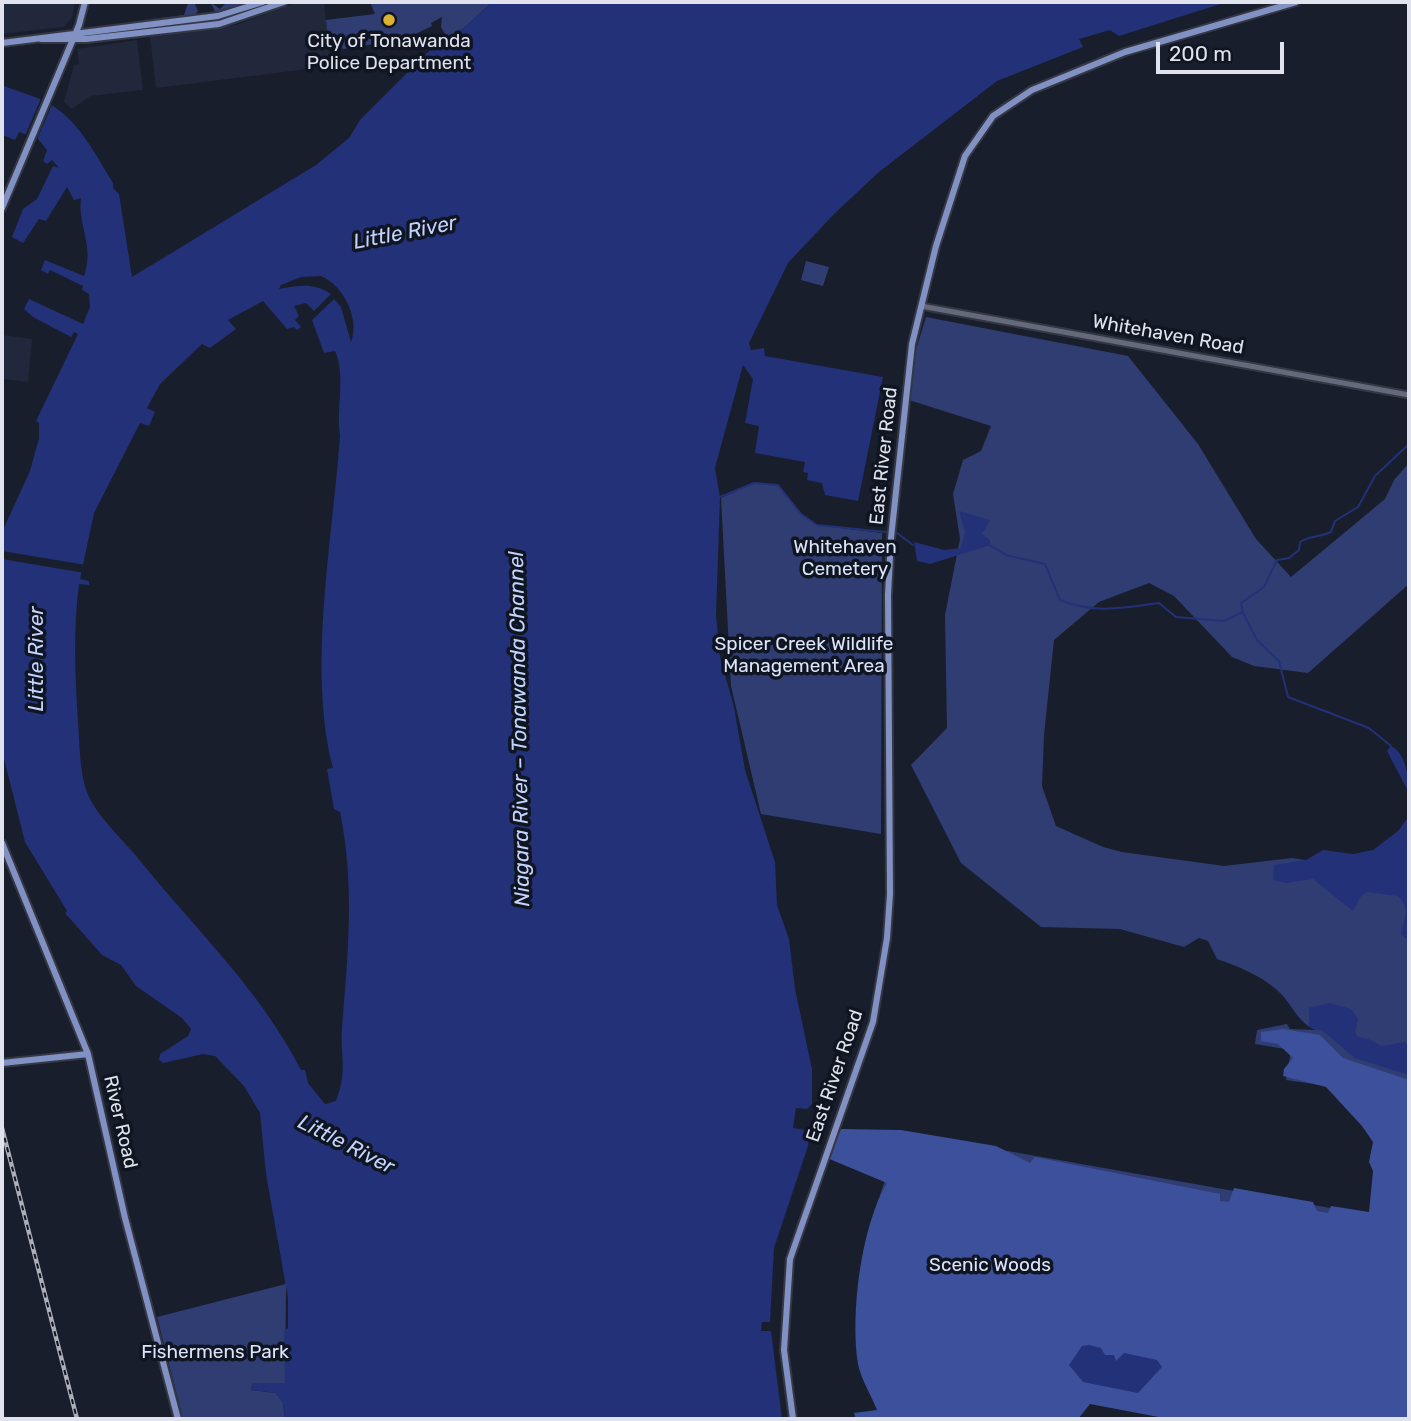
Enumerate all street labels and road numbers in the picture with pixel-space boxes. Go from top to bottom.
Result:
street label: Whitehaven Road [1091,310,1245,360]
street label: East River Road [865,386,903,526]
street label: East River Road [802,1007,868,1145]
street label: River Road [98,1073,142,1171]

